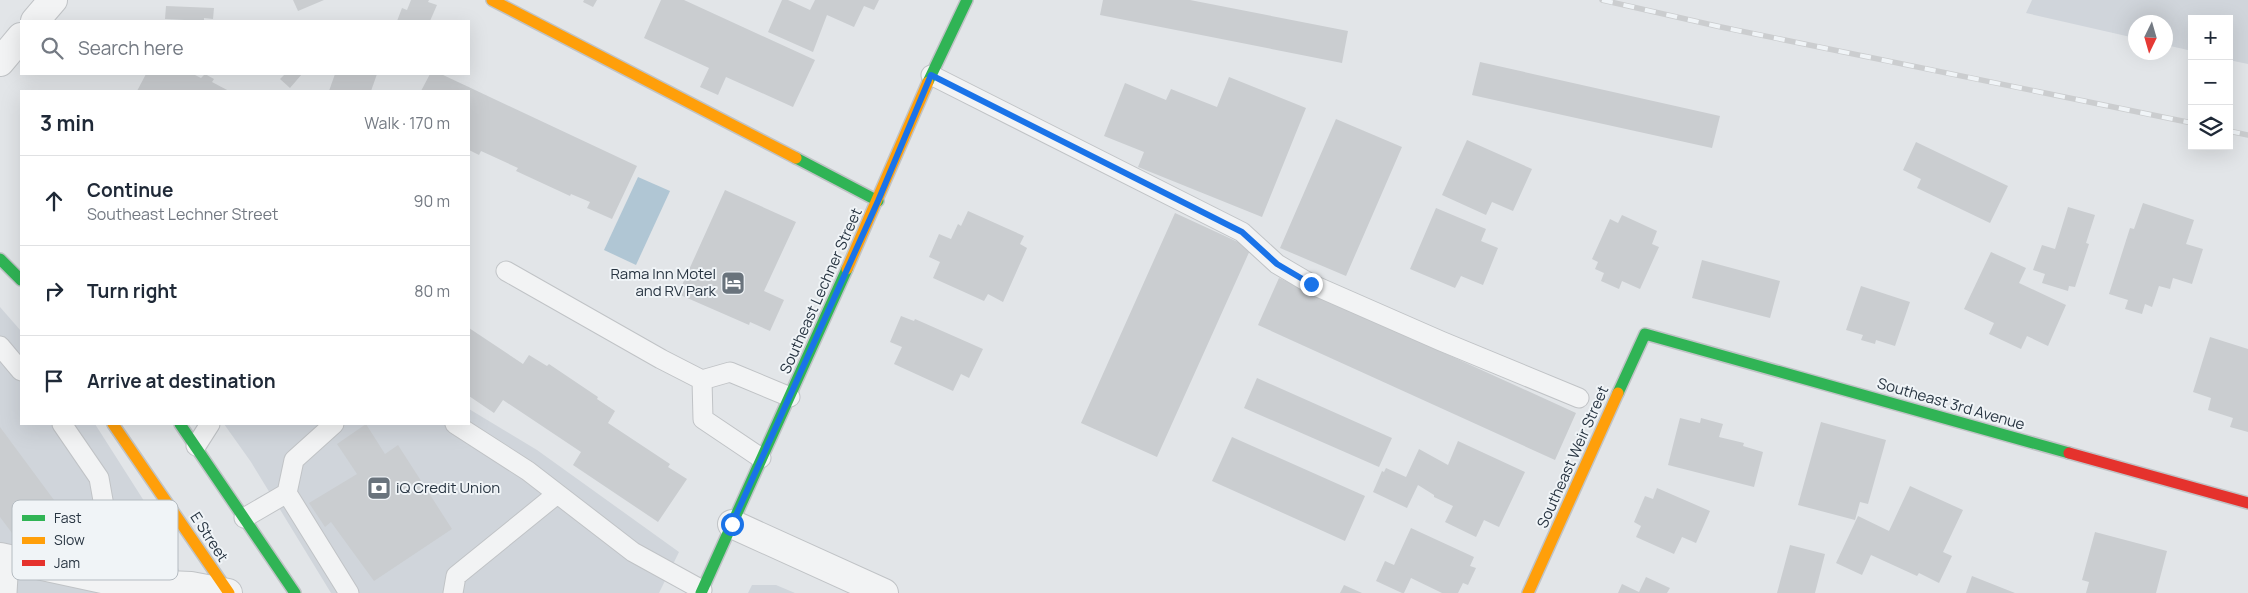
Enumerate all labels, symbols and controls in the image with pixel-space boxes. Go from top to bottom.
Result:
north arrow [2128,15,2173,60]
map controls [2188,15,2233,150]
button: + [2188,15,2233,60]
search box [20,20,470,75]
icon: search [38,34,66,62]
text: Search here [78,35,184,61]
button: − [2188,60,2233,105]
button: layers [2188,105,2233,150]
text: 3 min [40,109,94,137]
text: Walk · 170 m [364,112,450,134]
text: Continue [87,177,173,203]
icon: ahead [40,187,68,215]
text: 90 m [414,190,450,212]
text: Southeast Lechner Street [87,203,278,225]
street label: Southeast Lechner Street [774,205,867,377]
place label: Rama Inn Motel and RV Park [610,263,717,301]
hotel icon: Rama Inn Motel and RV Park [720,270,746,296]
route end [1300,273,1323,296]
icon: right [40,277,68,305]
text: Turn right [87,278,177,304]
text: 80 m [414,280,450,302]
icon: arrive [40,367,68,395]
text: Arrive at destination [87,368,276,394]
street label: Southeast 3rd Avenue [1875,372,2028,435]
street label: Southeast Weir Street [1532,382,1613,531]
bank icon: iQ Credit Union [366,475,392,501]
place label: iQ Credit Union [396,477,500,498]
legend [12,500,178,580]
text: Fast [54,508,82,527]
street label: E Street [185,508,233,566]
route start [721,513,744,536]
text: Slow [54,530,85,549]
text: Jam [54,553,80,572]

